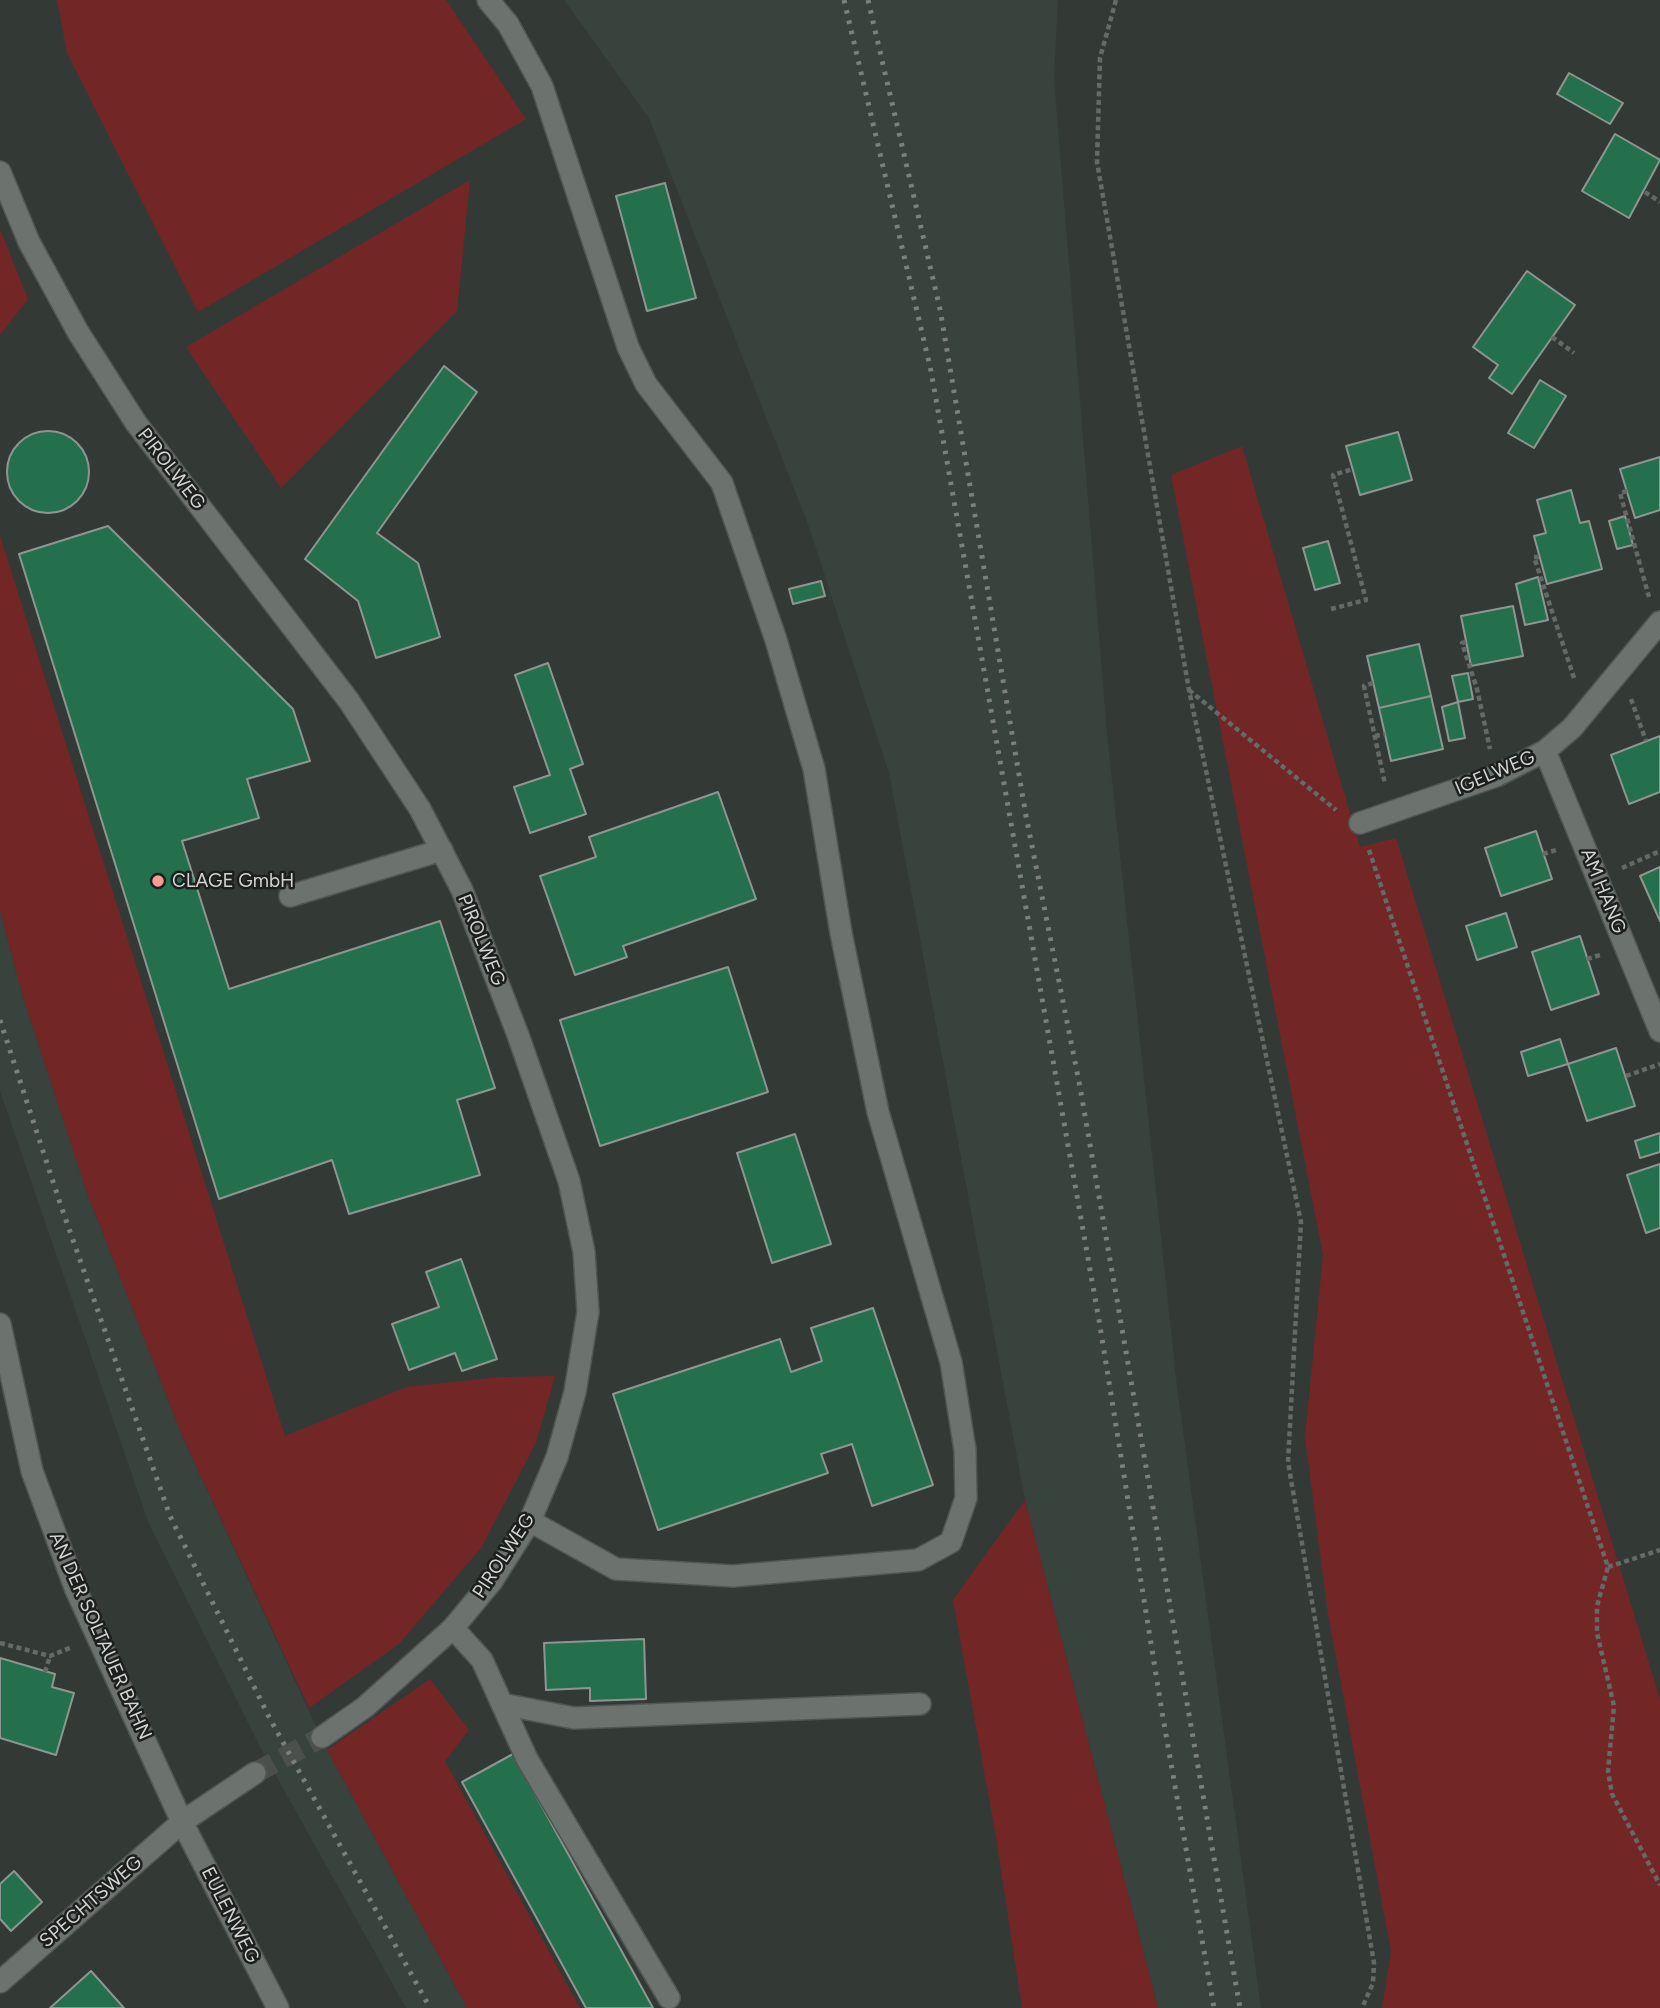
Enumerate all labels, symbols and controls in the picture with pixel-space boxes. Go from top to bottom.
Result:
street label: PIROLWEG [132,424,210,514]
street label: IGELWEG [1452,746,1538,800]
street label: AM HANG [1576,845,1630,937]
place label: CLAGE GmbH [172,870,294,892]
marker: CLAGE GmbH [150,873,166,889]
street label: PIROLWEG [452,891,510,989]
street label: PIROLWEG [468,1509,540,1603]
street label: AN DER SOLTAUER BAHN [44,1529,156,1743]
street label: SPECHTSWEG [35,1851,147,1953]
street label: EULENWEG [196,1863,264,1967]

